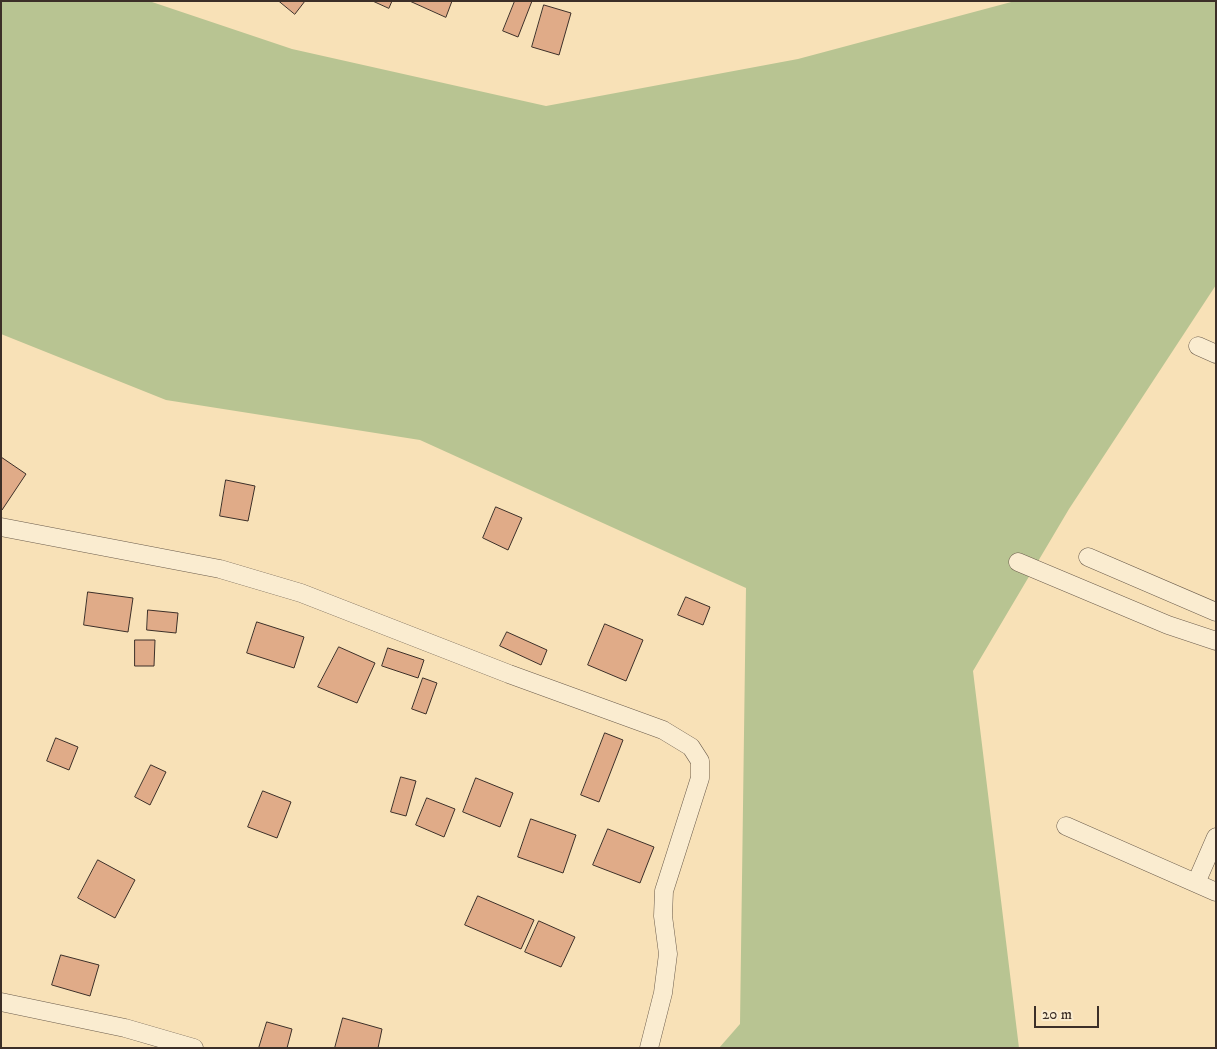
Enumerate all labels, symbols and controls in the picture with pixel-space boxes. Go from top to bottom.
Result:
scale bar [1037,996,1102,1028]
text: 20 m [1042,1005,1072,1024]

